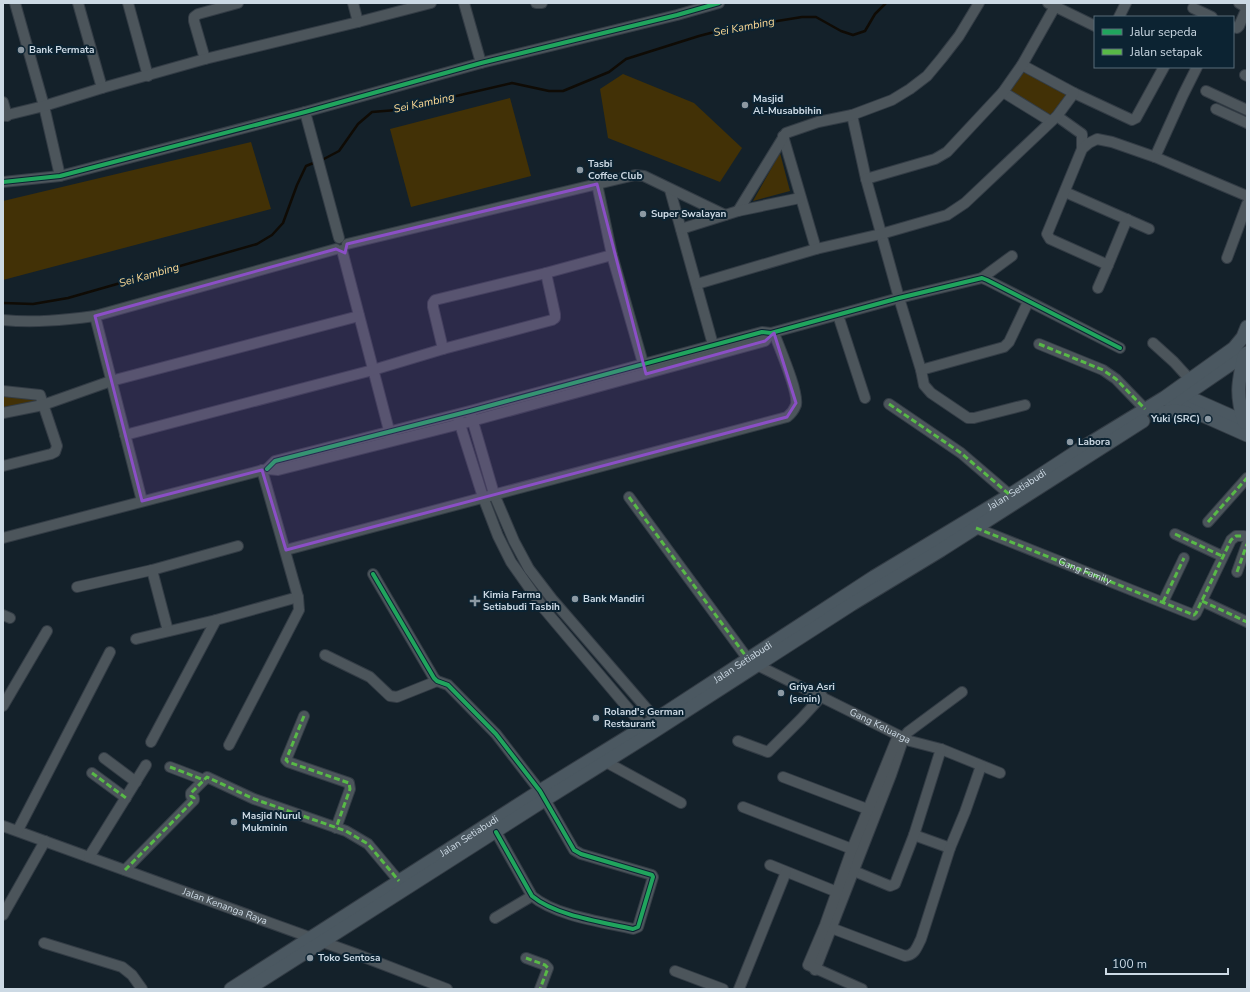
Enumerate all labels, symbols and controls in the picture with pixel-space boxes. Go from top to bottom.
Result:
water label: Sei Kambing [712,14,776,40]
legend [1094,16,1234,68]
text: Jalur sepeda [1129,24,1197,40]
place label: Bank Permata [29,43,94,57]
text: Jalan setapak [1129,44,1203,60]
marker: Bank Permata [16,45,26,55]
water label: Sei Kambing [392,89,456,117]
place label: Masjid Al-Musabbihin [753,92,822,118]
marker: Masjid Al-Musabbihin [740,100,750,110]
place label: Tasbi Coffee Club [588,157,642,183]
marker: Tasbi Coffee Club [575,165,585,175]
place label: Super Swalayan [651,207,727,221]
marker: Super Swalayan [638,209,648,219]
water label: Sei Kambing [117,259,181,291]
place label: Yuki (SRC) [1150,412,1200,426]
marker: Yuki (SRC) [1203,414,1213,424]
place label: Labora [1078,435,1110,449]
marker: Labora [1065,437,1075,447]
street label: Jalan Setiabudi [984,466,1049,515]
street label: Gang Family [1056,554,1114,589]
place label: Kimia Farma Setiabudi Tasbih [483,588,560,614]
place label: Bank Mandiri [583,592,644,606]
marker: Bank Mandiri [570,594,580,604]
marker: Kimia Farma Setiabudi Tasbih [470,596,480,606]
street label: Jalan Setiabudi [710,638,775,687]
place label: Griya Asri (senin) [789,680,835,706]
marker: Griya Asri (senin) [776,688,786,698]
place label: Roland's German Restaurant [604,705,684,731]
street label: Gang Keluarga [847,705,913,747]
marker: Roland's German Restaurant [591,713,601,723]
place label: Masjid Nurul Mukminin [242,809,302,835]
street label: Jalan Setiabudi [436,812,501,861]
marker: Masjid Nurul Mukminin [229,817,239,827]
street label: Jalan Kenanga Raya [180,884,269,928]
scale bar [1106,950,1228,976]
place label: Toko Sentosa [318,951,380,965]
marker: Toko Sentosa [305,953,315,963]
text: 100 m [1112,956,1147,972]

